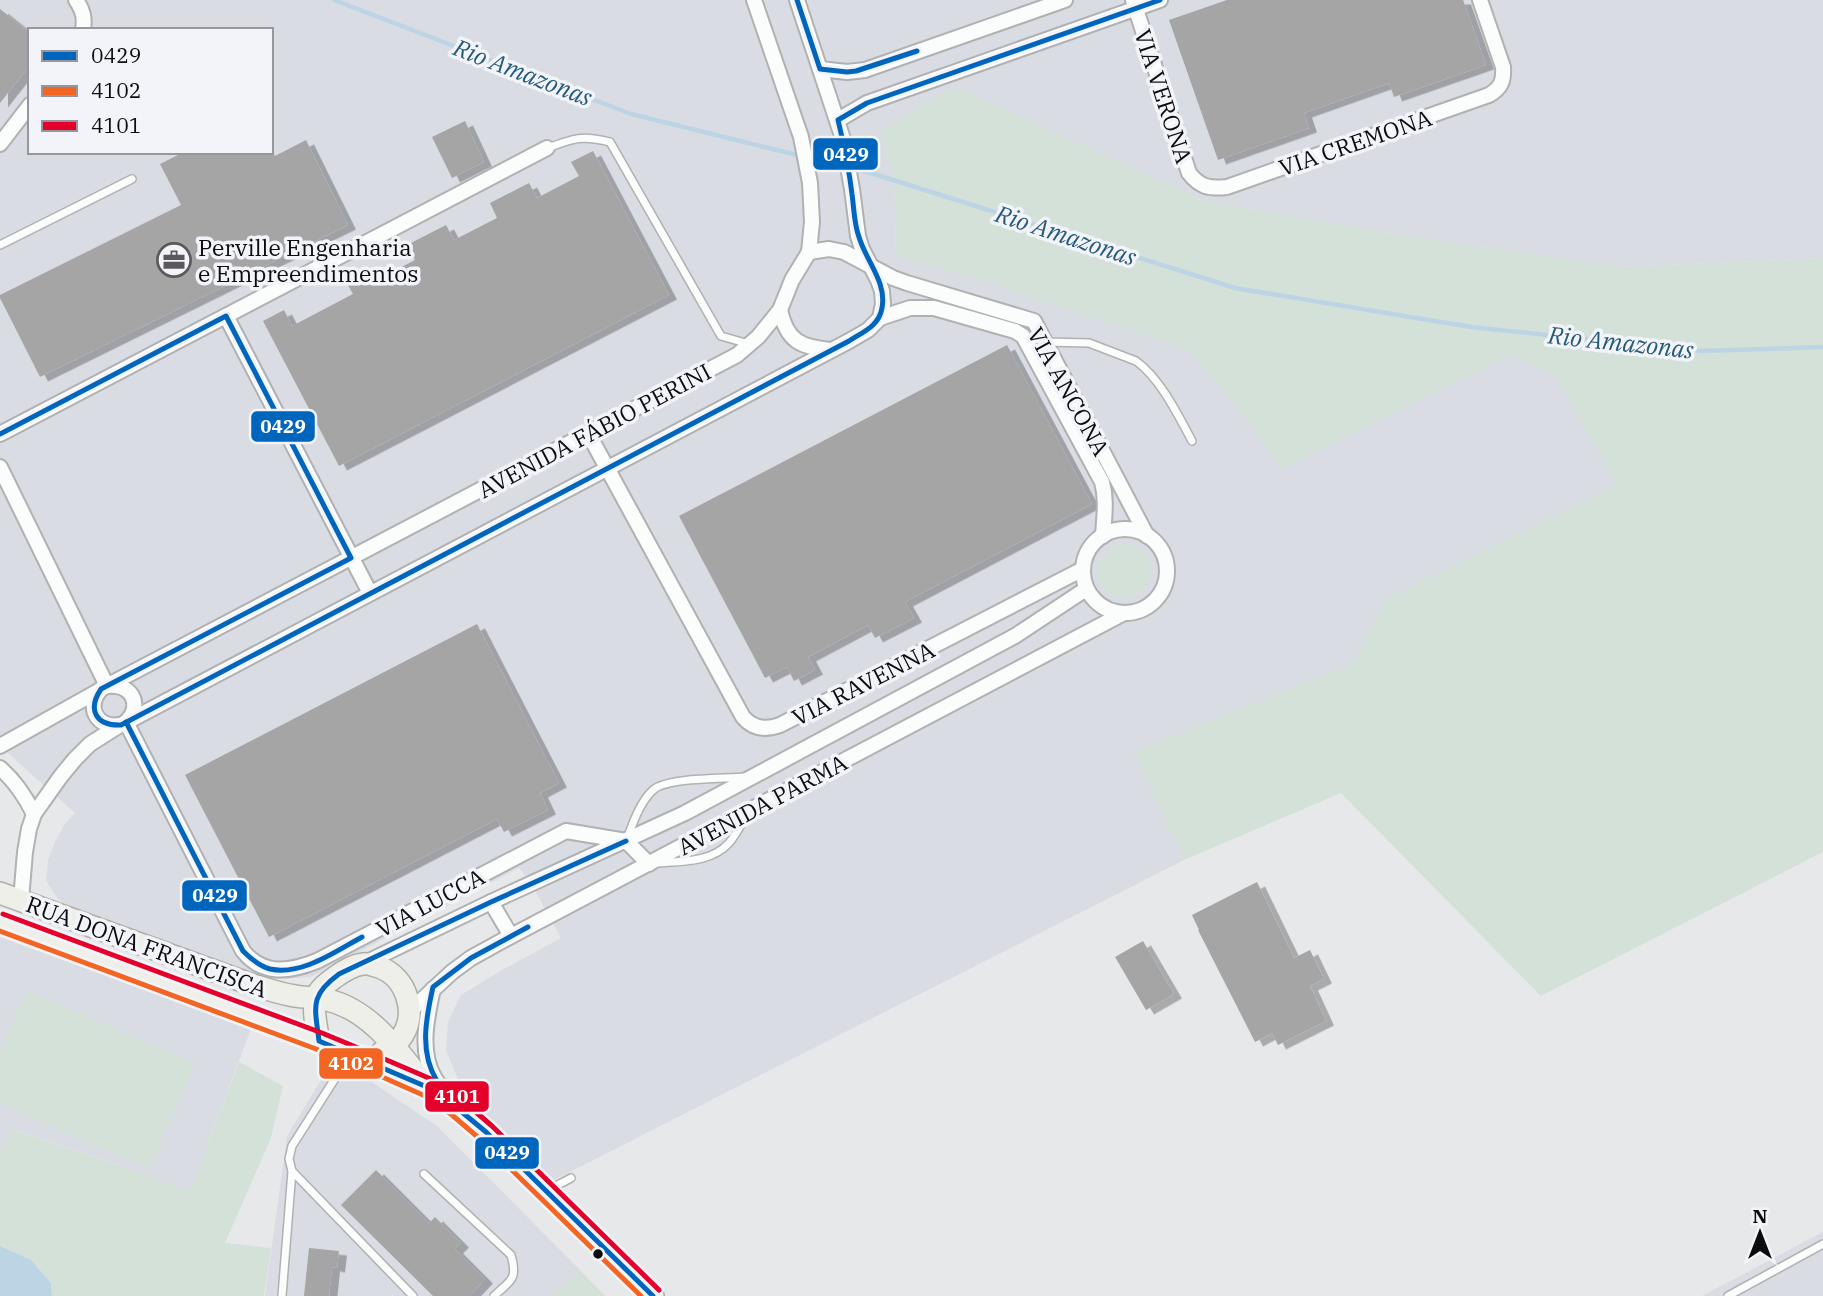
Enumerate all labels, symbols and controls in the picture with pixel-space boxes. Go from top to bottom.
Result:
street label: VIA VERONA [1128,25,1200,167]
legend [28,28,273,154]
water label: Rio Amazonas [448,31,597,113]
text: 0429 [91,41,141,69]
text: 4102 [91,76,141,104]
street label: VIA CREMONA [1275,102,1435,182]
text: 4101 [91,111,141,139]
line badge: 0429 [812,137,879,171]
text: 0429 [823,142,869,166]
water label: Rio Amazonas [991,197,1140,273]
place label: Perville Engenharia e Empreendimentos [198,232,418,288]
office icon: Perville Engenharia e Empreendimentos [155,241,193,279]
water label: Rio Amazonas [1546,318,1695,366]
street label: VIA ANCONA [1021,321,1117,461]
street label: AVENIDA FÁBIO PERINI [472,356,716,504]
line badge: 0429 [250,410,316,443]
text: 0429 [260,414,306,438]
street label: VIA RAVENNA [787,634,940,732]
street label: AVENIDA PARMA [672,747,852,861]
street label: VIA LUCCA [370,861,490,943]
line badge: 0429 [181,879,248,912]
text: 0429 [192,883,238,907]
street label: RUA DONA FRANCISCA [22,888,272,1004]
line badge: 4102 [318,1047,384,1080]
text: 4102 [328,1051,374,1075]
line badge: 4101 [424,1080,490,1113]
text: 4101 [434,1084,480,1108]
line badge: 0429 [474,1136,540,1170]
text: 0429 [484,1140,530,1164]
north arrow [1725,1198,1795,1268]
text: N [1752,1204,1768,1228]
unlabelled marker [591,1247,605,1261]

